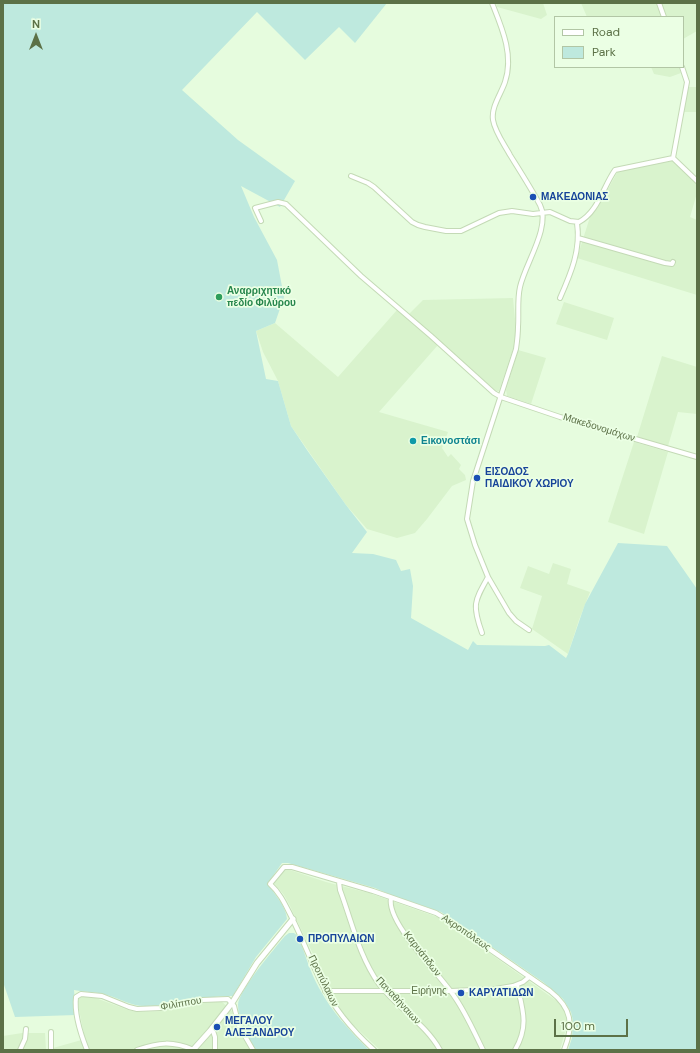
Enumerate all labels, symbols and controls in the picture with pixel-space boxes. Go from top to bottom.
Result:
north arrow [16,16,56,56]
legend [554,16,684,68]
text: N [32,17,40,31]
text: Road [592,24,620,40]
text: Park [592,44,616,60]
place label: ΜΑΚΕΔΟΝΙΑΣ [541,191,608,203]
marker: ΜΑΚΕΔΟΝΙΑΣ [528,192,538,202]
place label: Αναρριχητικό πεδίο Φιλύρου [227,285,296,308]
marker: Αναρριχητικό πεδίο Φιλύρου [214,292,224,302]
street label: Μακεδονομάχων [562,411,636,445]
place label: Εικονοστάσι [421,435,480,447]
marker: Εικονοστάσι [408,436,418,446]
place label: ΕΙΣΟΔΟΣ ΠΑΙΔΙΚΟΥ ΧΩΡΙΟΥ [485,466,574,490]
marker: ΕΙΣΟΔΟΣ ΠΑΙΔΙΚΟΥ ΧΩΡΙΟΥ [472,473,482,483]
street label: Ακροπόλεως [439,912,493,954]
street label: Καρυάτιδων [401,929,443,979]
place label: ΠΡΟΠΥΛΑΙΩΝ [308,933,375,945]
marker: ΠΡΟΠΥΛΑΙΩΝ [295,934,305,944]
street label: Προπύλαιων [305,953,341,1009]
street label: Παναθήναιων [373,975,423,1027]
street label: Ειρήνης [411,985,447,997]
place label: ΚΑΡΥΑΤΙΔΩΝ [469,987,534,999]
marker: ΚΑΡΥΑΤΙΔΩΝ [456,988,466,998]
street label: Φιλίππου [160,994,202,1014]
scale bar [556,1011,630,1037]
place label: ΜΕΓΑΛΟΥ ΑΛΕΞΑΝΔΡΟΥ [225,1015,294,1038]
text: 100 m [561,1018,595,1034]
marker: ΜΕΓΑΛΟΥ ΑΛΕΞΑΝΔΡΟΥ [212,1022,222,1032]

